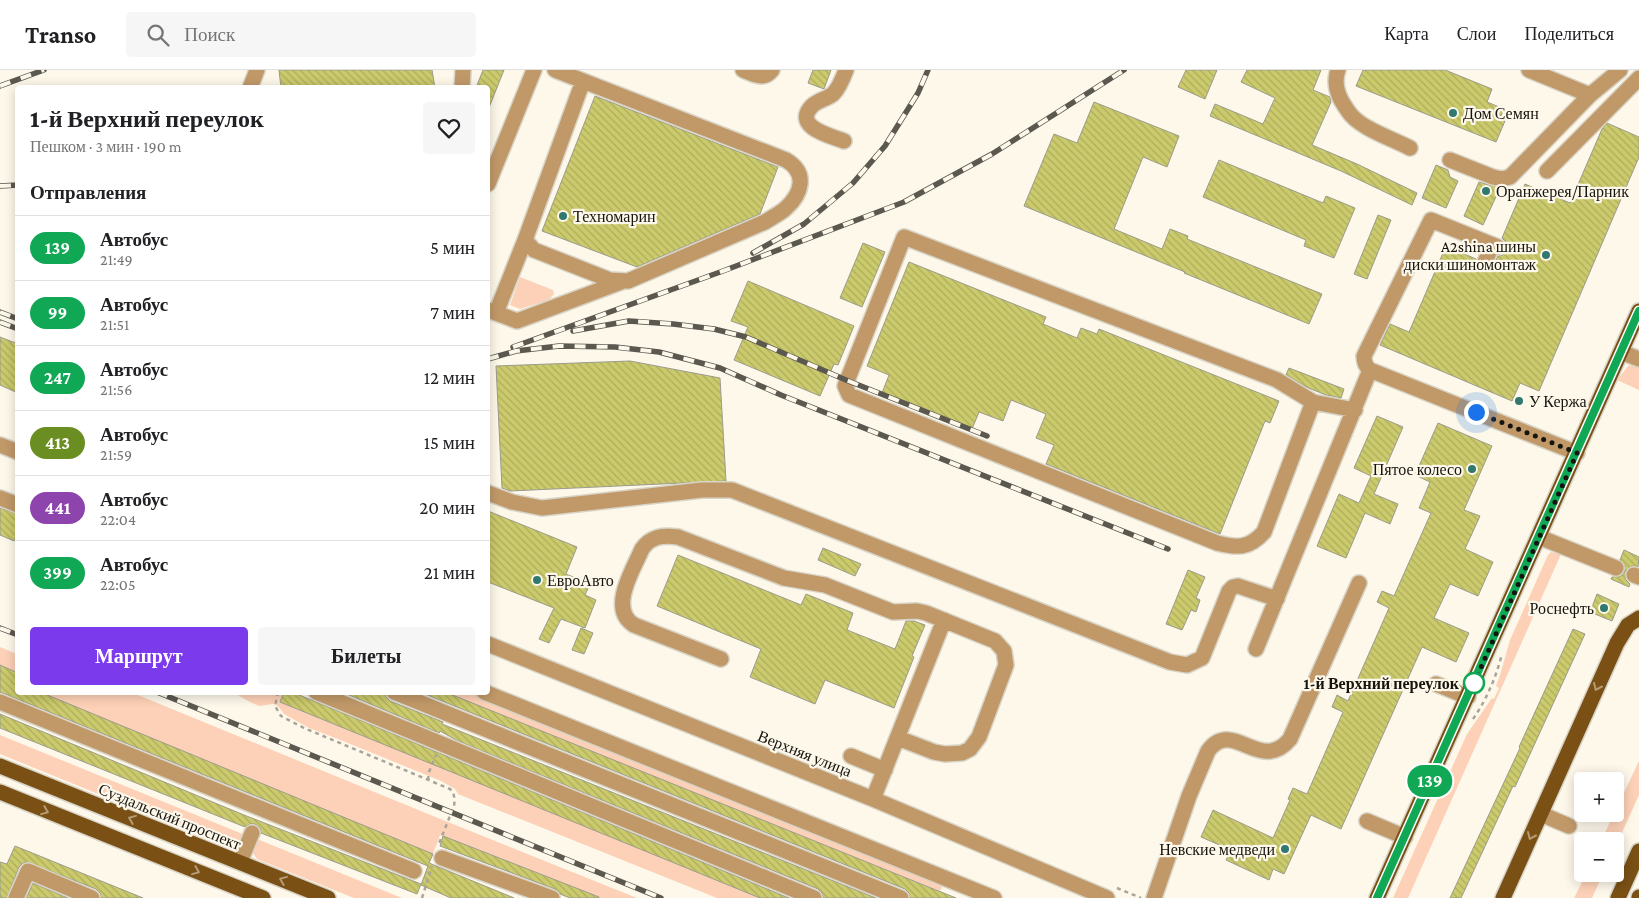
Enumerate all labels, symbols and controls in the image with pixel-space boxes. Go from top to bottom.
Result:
search box [126,12,476,57]
text: Transo [25,21,96,48]
icon: search [144,21,172,49]
text: Поиск [184,24,235,45]
text: Карта [1384,24,1429,44]
text: Слои [1457,24,1496,44]
text: Поделиться [1524,24,1614,44]
button: heart [423,102,475,154]
text: 1-й Верхний переулок [30,105,264,132]
place label: Дом Семян [1463,105,1539,123]
marker: Дом Семян [1447,107,1459,119]
text: Пешком · 3 мин · 190 m [30,138,182,155]
text: Отправления [30,182,146,203]
place label: Оранжерея/Парник [1496,183,1629,201]
marker: Оранжерея/Парник [1480,185,1492,197]
place label: Техномарин [573,208,656,226]
marker: Техномарин [557,210,569,222]
text: Автобус [100,229,168,250]
text: 5 мин [430,237,475,258]
text: 139 [45,238,70,258]
place label: A2shina шины диски шиномонтаж [1404,238,1537,274]
marker: A2shina шины диски шиномонтаж [1540,249,1552,261]
text: 21:49 [100,251,133,268]
text: Автобус [100,294,168,315]
text: 7 мин [430,302,475,323]
text: 99 [48,303,67,323]
text: 21:51 [100,316,129,333]
text: Автобус [100,359,168,380]
text: 12 мин [424,367,475,388]
text: 247 [44,368,71,388]
text: 21:56 [100,381,132,398]
place label: У Кержа [1529,393,1587,411]
marker: У Кержа [1513,395,1525,407]
your location [1464,400,1489,425]
text: Автобус [100,424,168,445]
text: 15 мин [424,432,475,453]
text: 413 [45,433,70,453]
text: 21:59 [100,446,132,463]
place label: Пятое колесо [1373,461,1462,478]
marker: Пятое колесо [1466,463,1478,475]
text: Автобус [100,489,168,510]
text: 20 мин [419,497,475,518]
text: 441 [44,498,71,518]
text: 22:04 [100,511,136,528]
text: Автобус [100,554,168,575]
text: 21 мин [424,562,475,583]
text: 399 [43,563,72,583]
place label: ЕвроАвто [547,572,614,590]
marker: ЕвроАвто [531,574,543,586]
text: 22:05 [100,576,135,593]
place label: Роснефть [1529,600,1594,618]
marker: Роснефть [1598,602,1610,614]
button: Маршрут [30,627,248,685]
button: Билеты [258,627,475,685]
marker: 1-й Верхний переулок [1463,672,1485,694]
place label: 1-й Верхний переулок [1303,675,1460,693]
one-way arrow [1592,682,1603,691]
street label: Верхняя улица [755,727,854,781]
line badge: 139 [1401,765,1459,797]
text: 139 [1417,771,1443,791]
map controls [1574,772,1624,882]
button: + [1574,772,1624,822]
street label: Суздальский проспект [96,780,244,854]
one-way arrow [40,804,49,815]
one-way arrow [128,815,137,825]
one-way arrow [1526,831,1537,840]
button: − [1574,832,1624,882]
place label: Невские медведи [1159,841,1275,859]
marker: Невские медведи [1279,843,1291,855]
one-way arrow [191,865,200,875]
one-way arrow [279,875,287,885]

